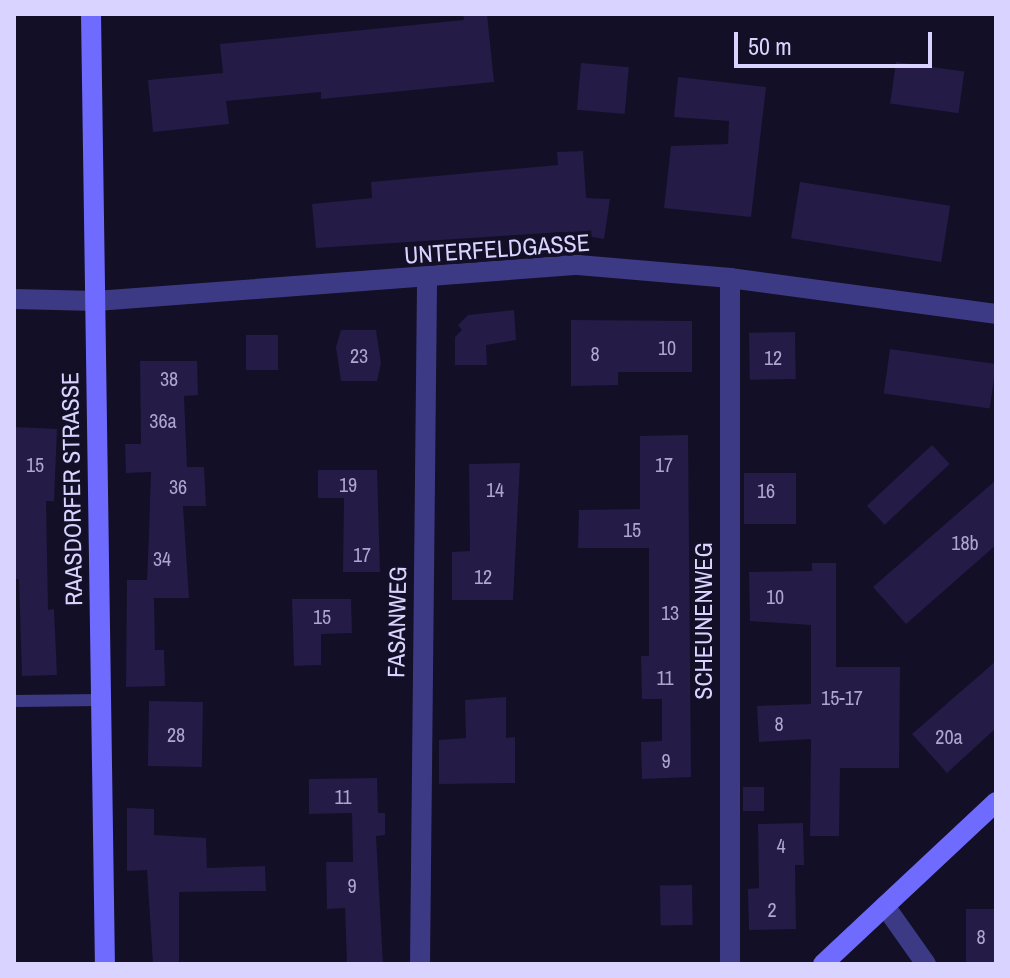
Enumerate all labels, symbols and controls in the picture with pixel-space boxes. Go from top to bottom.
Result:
scale bar [738,16,936,66]
text: 50 m [748,30,792,62]
street label: UNTERFELDGASSE [403,228,591,270]
house number: 10 [658,335,676,359]
house number: 8 [590,341,600,365]
house number: 23 [350,343,368,367]
house number: 12 [764,345,782,369]
house number: 38 [160,366,178,390]
street label: RAASDORFER STRASSE [56,372,88,606]
house number: 36a [149,408,177,432]
house number: 15 [26,452,44,476]
house number: 17 [655,452,673,476]
house number: 19 [339,472,357,496]
house number: 36 [169,474,187,498]
house number: 14 [486,477,504,501]
house number: 16 [757,478,775,502]
house number: 15 [623,517,641,541]
house number: 18b [951,530,979,554]
house number: 17 [353,542,371,566]
street label: SCHEUNENWEG [690,542,718,700]
house number: 34 [153,546,171,570]
house number: 12 [474,564,492,588]
street label: FASANWEG [382,566,412,678]
house number: 10 [766,584,784,608]
house number: 13 [661,600,679,624]
house number: 15 [313,604,331,628]
house number: 11 [656,665,674,689]
house number: 15-17 [821,685,863,709]
house number: 8 [774,711,784,735]
house number: 28 [167,722,185,746]
house number: 20a [935,724,963,748]
house number: 9 [661,748,671,772]
house number: 11 [334,784,352,808]
house number: 4 [776,833,786,857]
house number: 9 [347,873,357,897]
house number: 2 [767,897,777,921]
house number: 8 [976,924,986,948]

